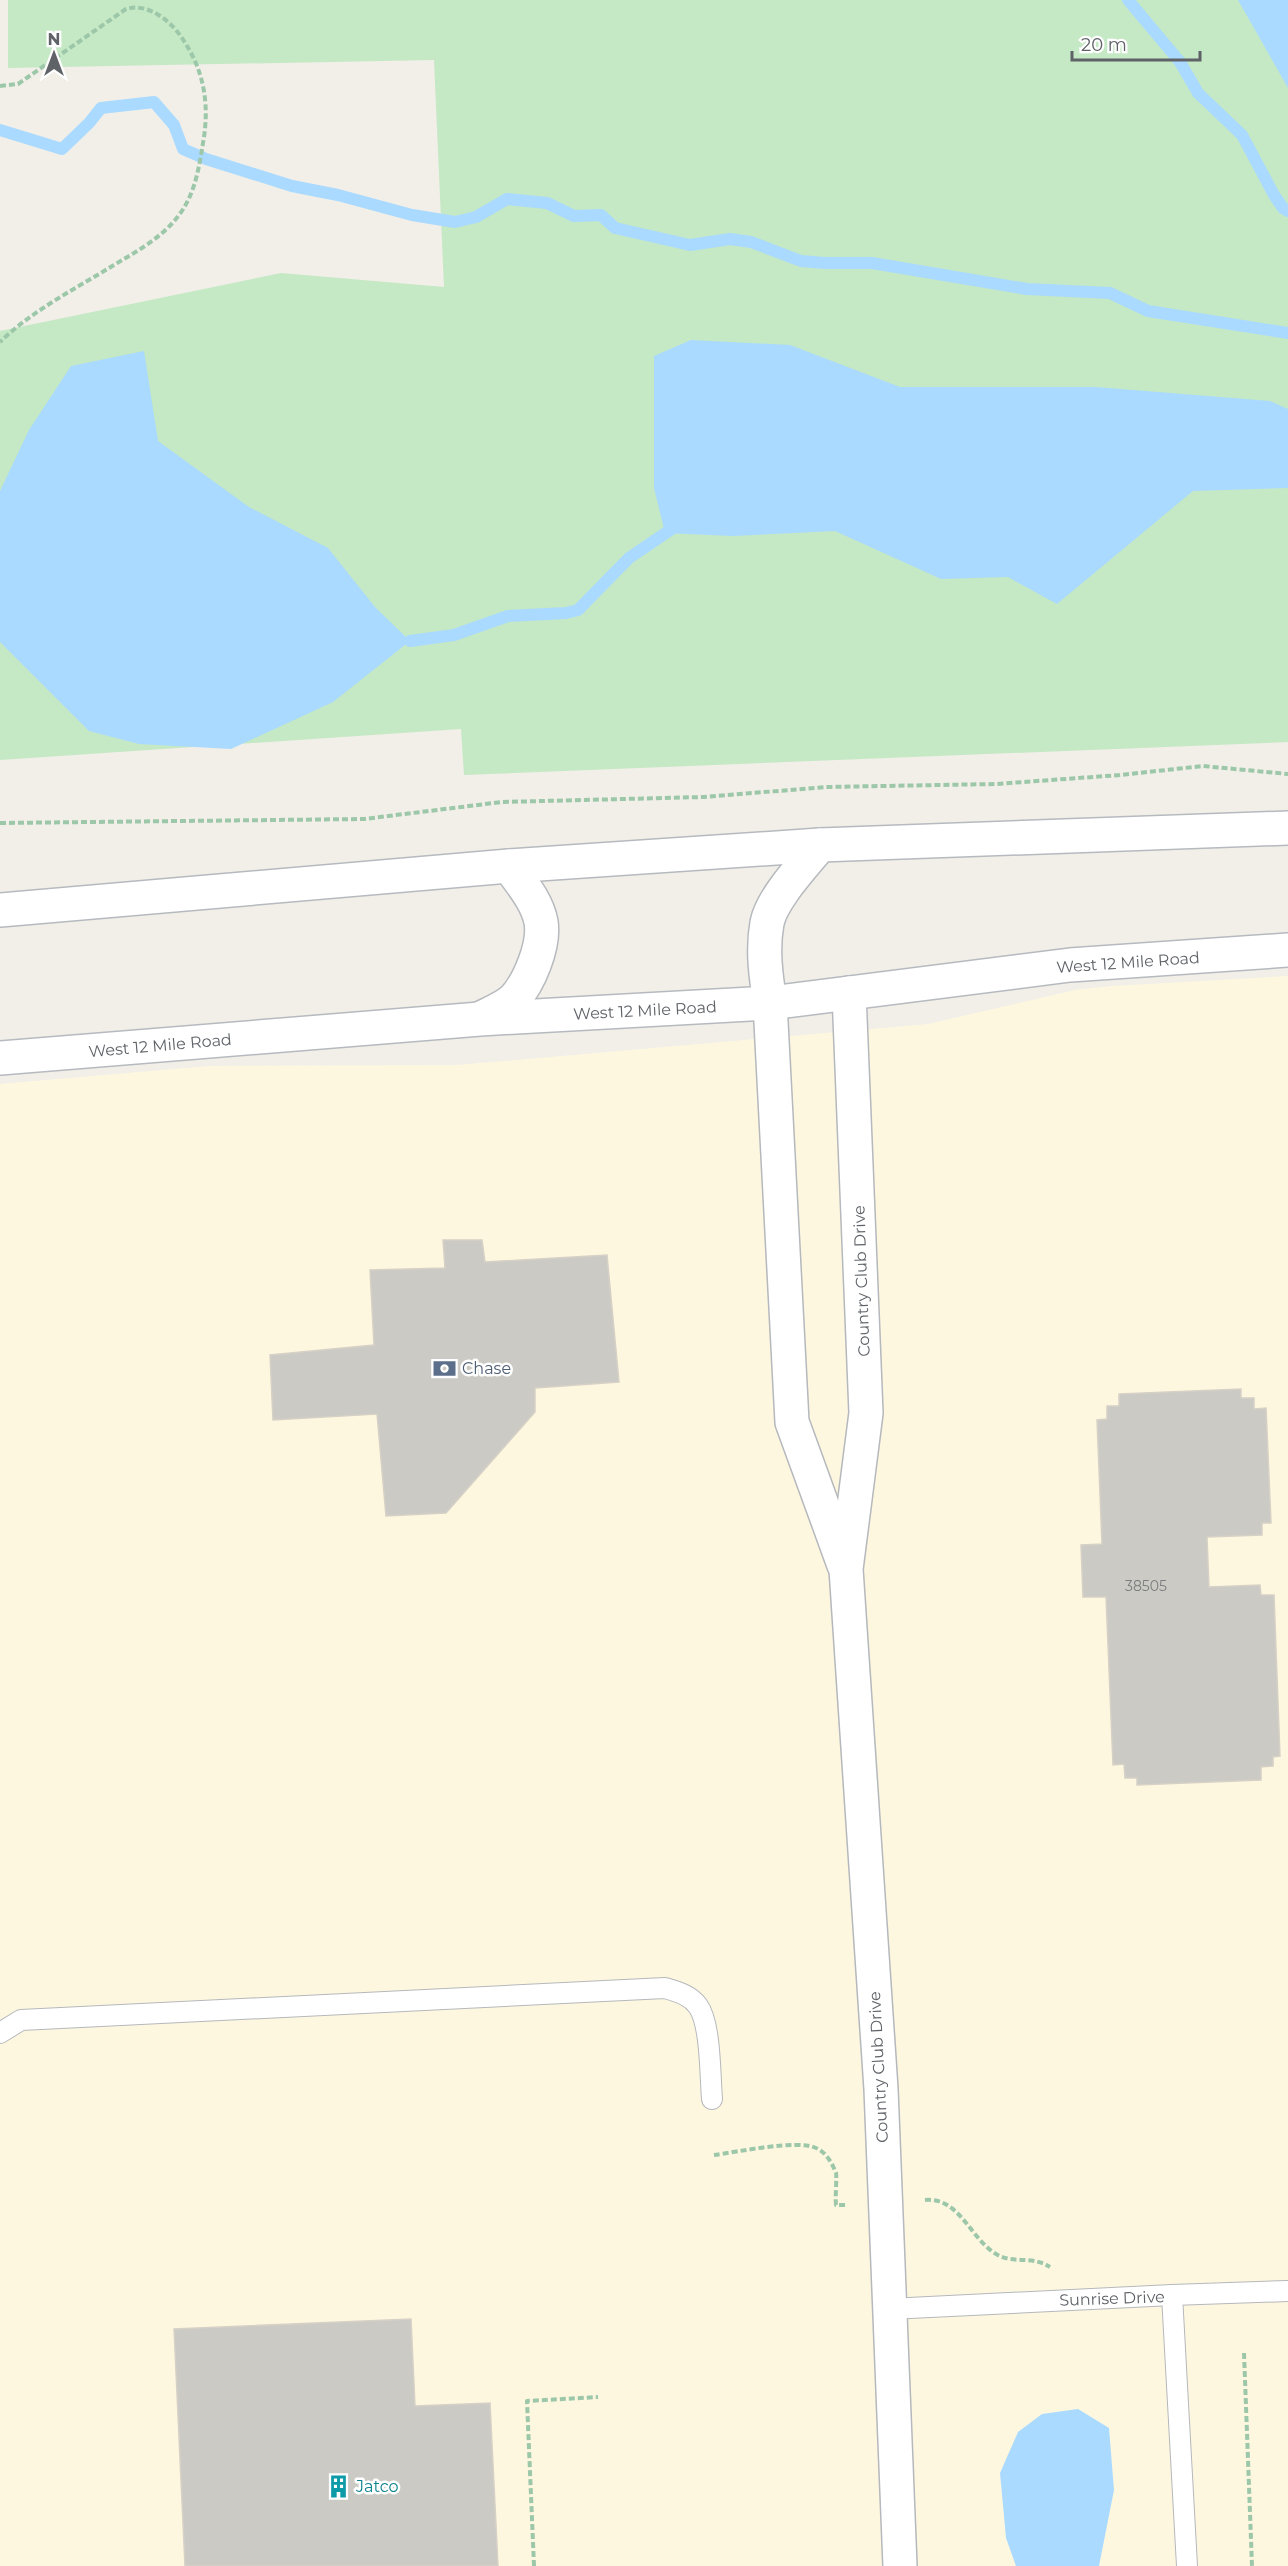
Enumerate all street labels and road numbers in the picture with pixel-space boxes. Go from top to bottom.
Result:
street label: West 12 Mile Road [1056,948,1200,977]
street label: West 12 Mile Road [573,997,717,1024]
street label: West 12 Mile Road [88,1030,232,1061]
street label: Country Club Drive [849,1205,874,1357]
street label: Country Club Drive [865,1991,892,2143]
street label: Sunrise Drive [1059,2287,1165,2310]

